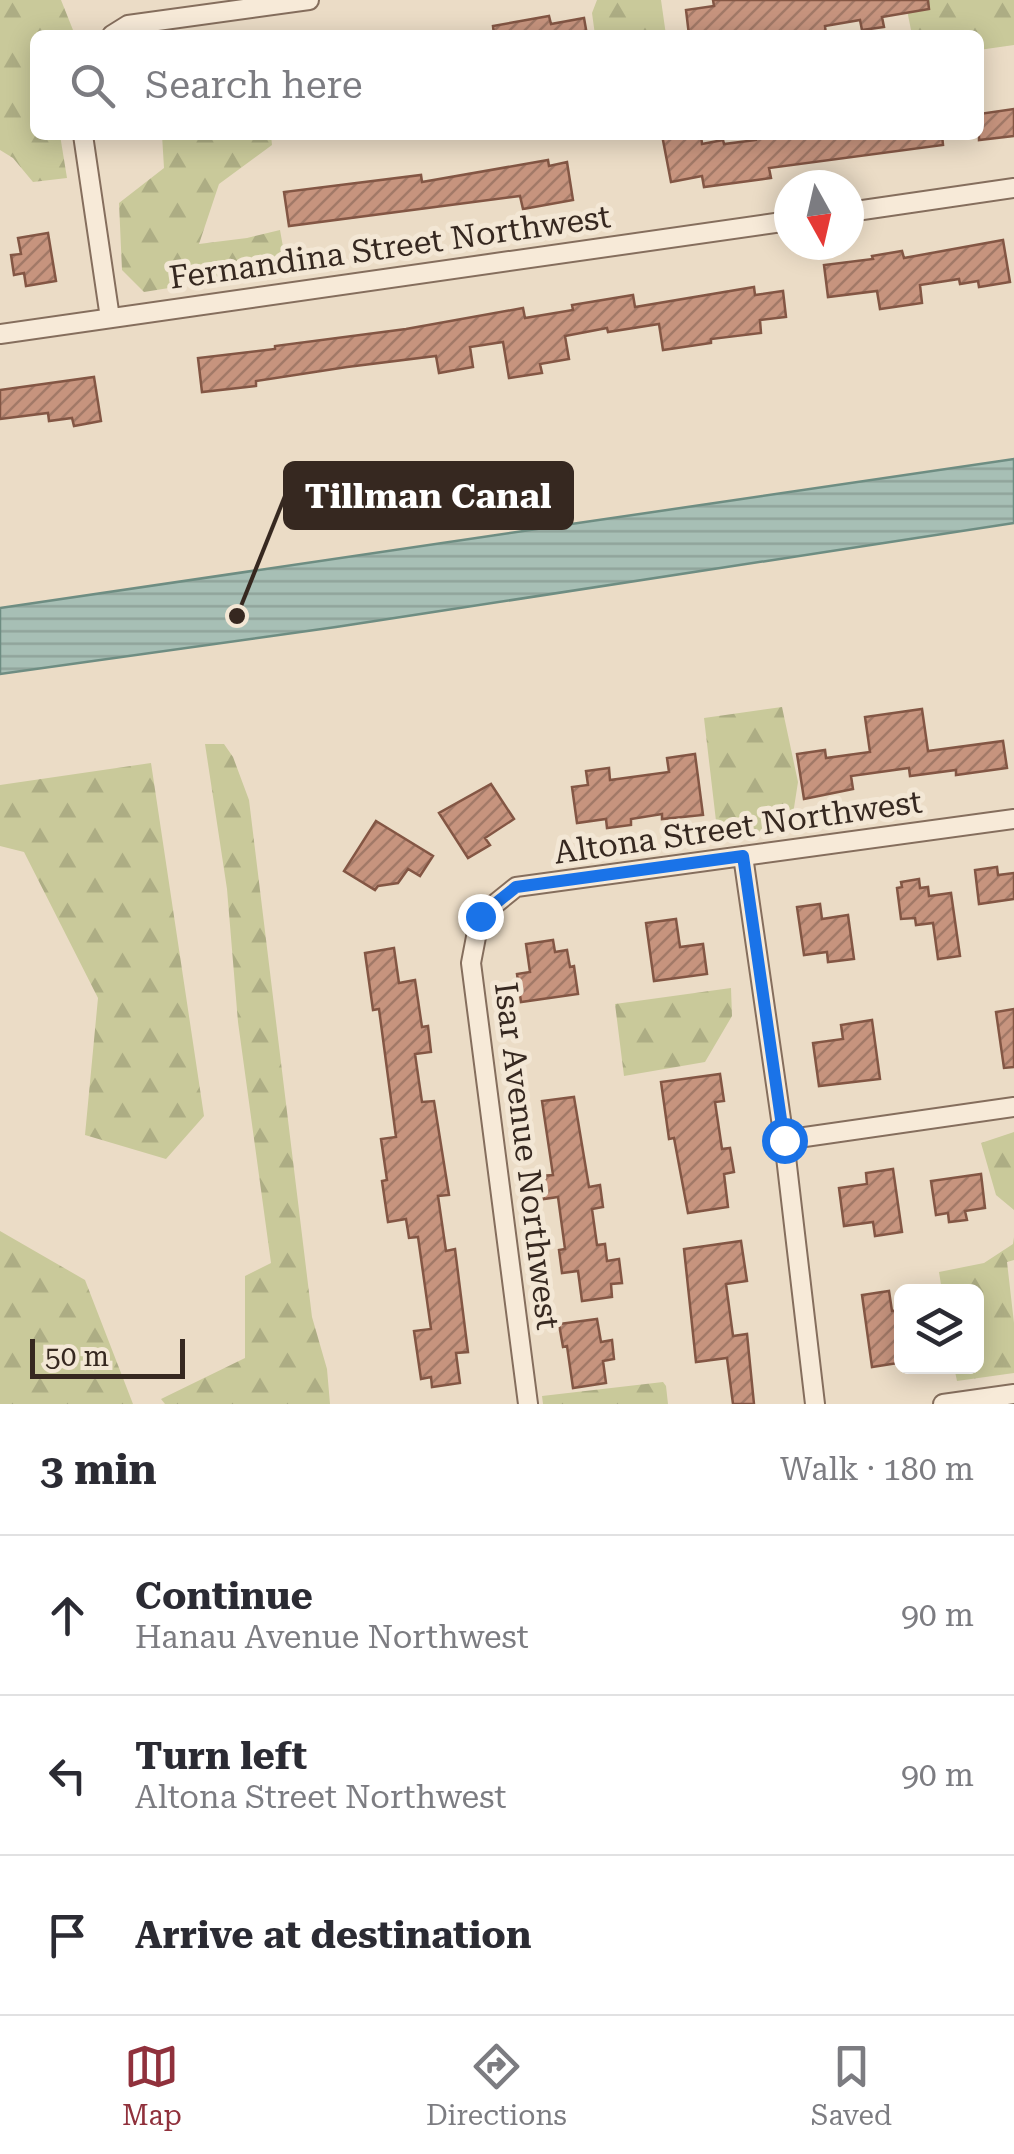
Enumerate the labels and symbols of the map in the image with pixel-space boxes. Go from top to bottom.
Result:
north arrow [774,170,864,260]
street label: Fernandina Street Northwest [167,197,613,297]
callout: Tillman Canal [285,463,572,528]
text: Tillman Canal [304,476,552,517]
street label: Altona Street Northwest [551,782,925,872]
route end [458,894,504,940]
street label: Isar Avenue Northwest [487,980,567,1332]
route start [762,1118,808,1164]
scale bar [30,1334,185,1378]

